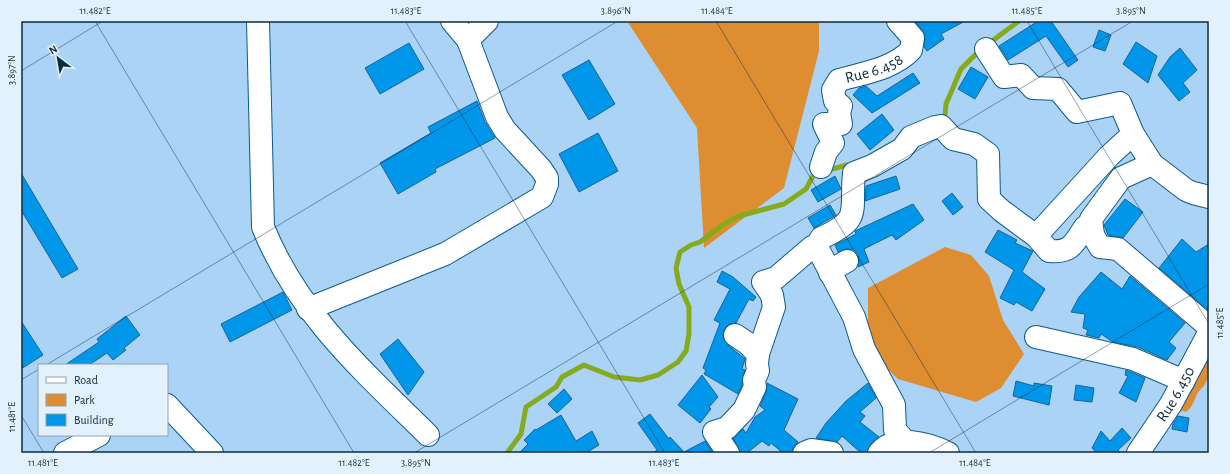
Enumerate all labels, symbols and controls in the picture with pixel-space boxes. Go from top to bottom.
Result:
text: 11.482°E [79,6,111,16]
text: 11.483°E [391,6,421,16]
text: 3.896°N [601,6,631,16]
text: 11.484°E [701,6,733,16]
text: 11.485°E [1012,6,1043,16]
text: 3.895°N [1116,6,1146,16]
north arrow [38,38,78,78]
text: N [47,43,59,57]
street label: Rue 6.458 [843,51,906,86]
text: 3.897°N [7,55,17,85]
text: 11.485°E [1215,307,1225,338]
legend [38,364,168,436]
street label: Rue 6.450 [1153,364,1198,425]
text: Road [74,374,98,386]
text: Park [74,394,95,406]
text: 11.481°E [7,402,17,432]
text: Building [74,414,114,426]
text: 11.481°E [28,458,58,468]
text: 11.482°E [338,458,370,468]
text: 3.895°N [401,458,431,468]
text: 11.483°E [649,458,679,468]
text: 11.484°E [959,458,991,468]

